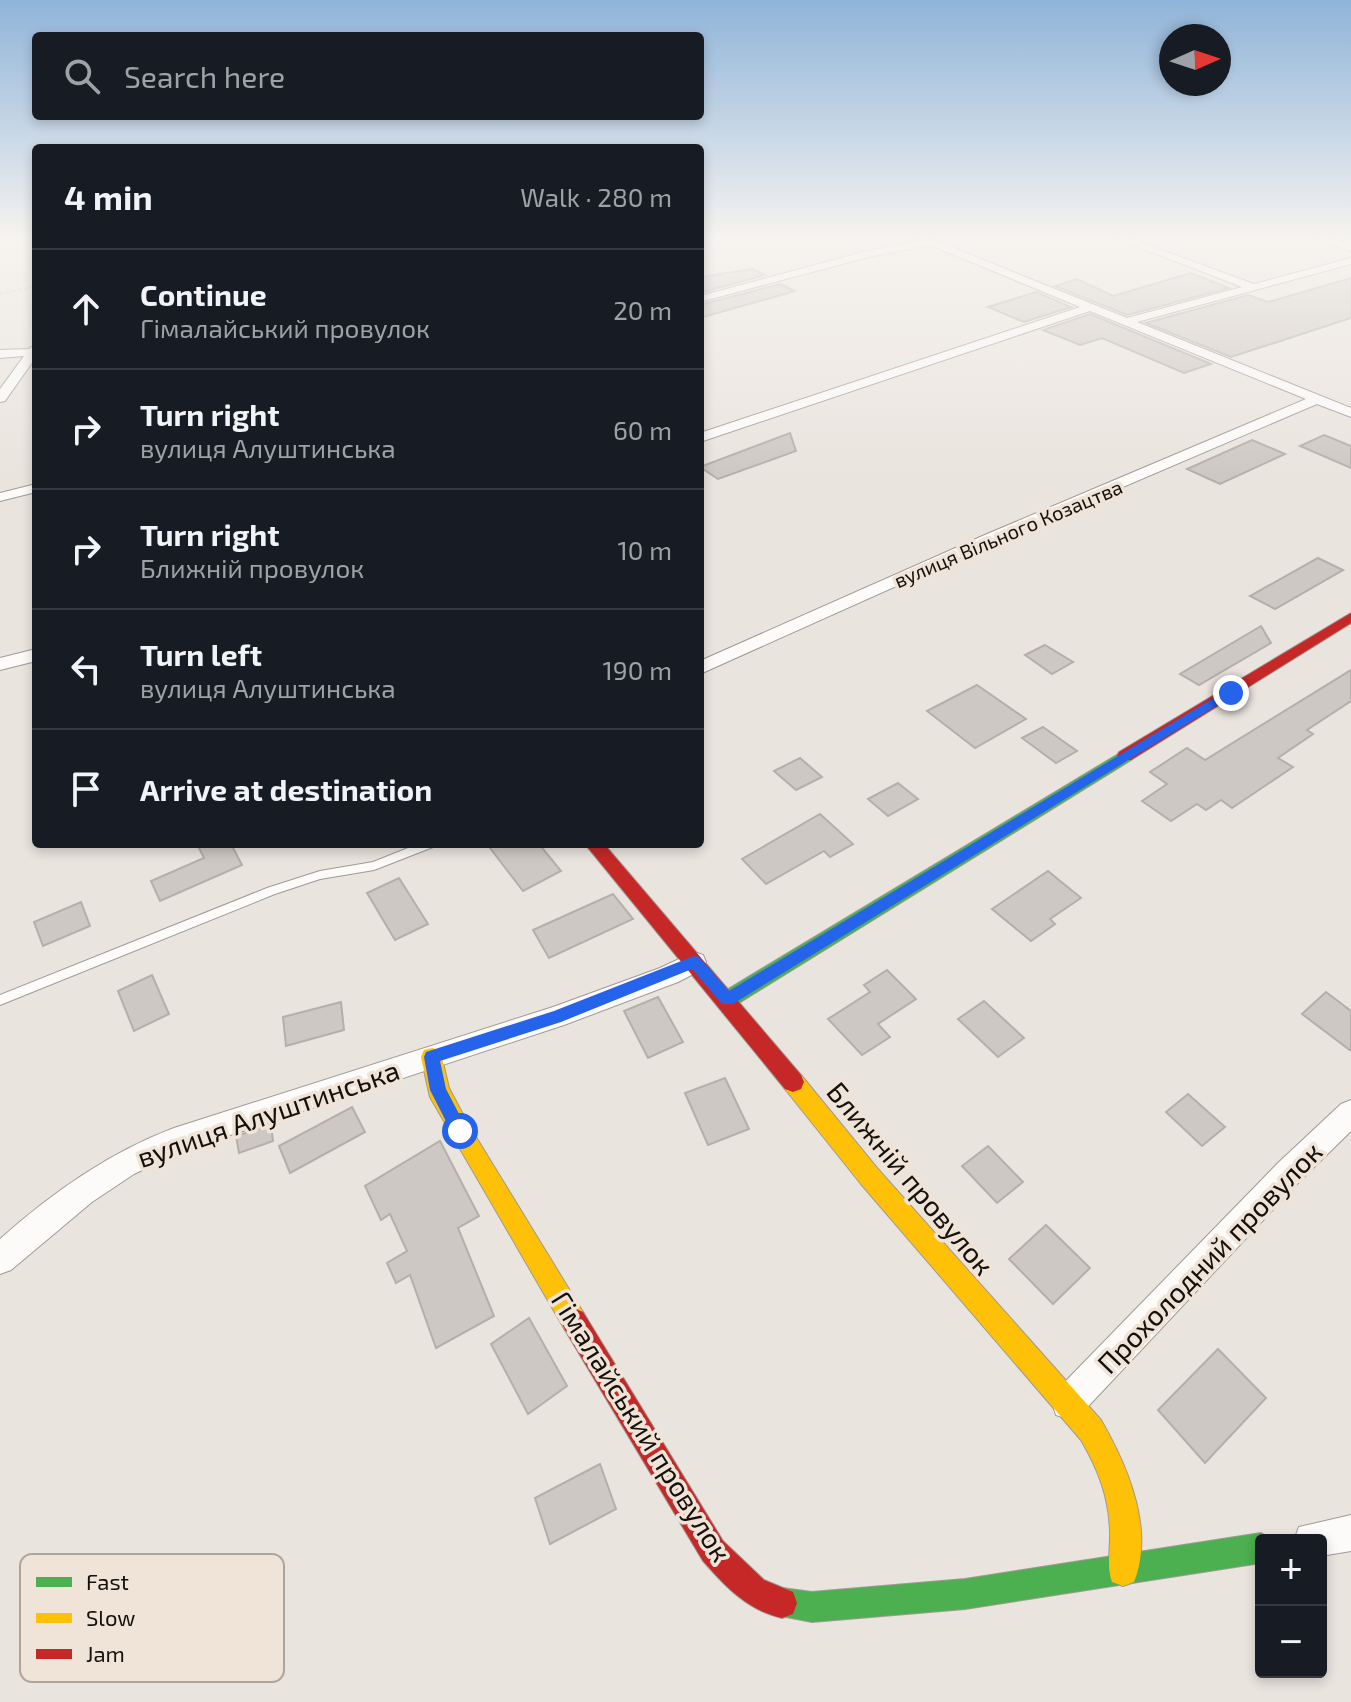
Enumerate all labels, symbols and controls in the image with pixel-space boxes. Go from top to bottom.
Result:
north arrow [1159,24,1231,96]
search box [32,32,704,120]
icon: search [60,54,104,98]
text: Search here [124,58,285,94]
text: 4 min [64,176,153,217]
text: Walk · 280 m [520,181,672,212]
text: Continue [140,276,267,312]
icon: ahead [64,287,108,331]
text: 20 m [613,294,672,325]
text: Гімалайський провулок [140,312,430,343]
text: Turn right [140,396,280,432]
icon: right [64,407,108,451]
text: 60 m [613,414,672,445]
text: вулиця Алуштинська [140,432,396,463]
street label: вулиця Вільного Козацтва [890,474,1126,593]
text: Turn right [140,516,280,552]
icon: right [64,527,108,571]
text: 10 m [617,534,672,565]
text: Ближній провулок [140,552,364,583]
text: Turn left [140,636,262,672]
icon: left [64,647,108,691]
text: 190 m [603,654,672,685]
text: вулиця Алуштинська [140,672,396,703]
route end [1213,675,1249,711]
icon: arrive [64,767,108,811]
text: Arrive at destination [140,771,432,807]
street label: вулиця Алуштинська [132,1052,404,1174]
street label: Ближній провулок [820,1075,1002,1281]
route start [442,1113,478,1149]
street label: Прохолодний провулок [1090,1134,1328,1380]
street label: Гімалайський провулок [545,1285,739,1567]
map controls [1255,1534,1327,1678]
button: + [1255,1534,1327,1606]
legend [20,1554,284,1682]
text: Fast [86,1568,129,1594]
text: Slow [86,1604,135,1630]
button: − [1255,1606,1327,1678]
text: Jam [86,1640,125,1666]

